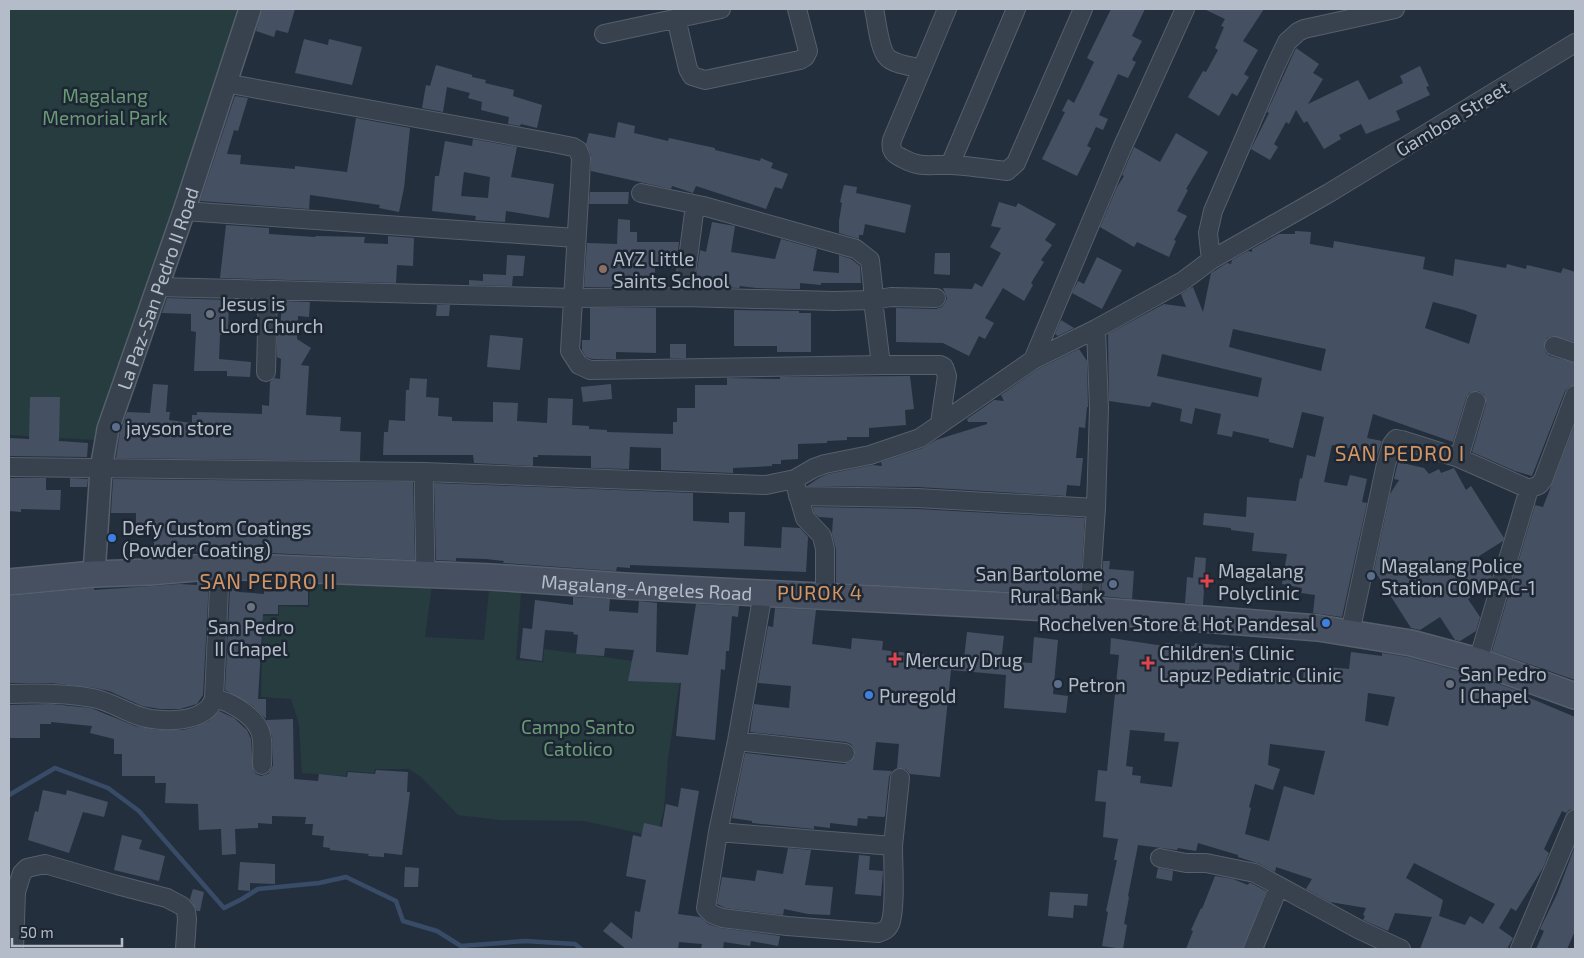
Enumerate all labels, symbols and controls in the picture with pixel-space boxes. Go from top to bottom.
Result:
street label: Gamboa Street [1391,75,1513,161]
park label: Magalang Memorial Park [42,84,168,129]
street label: La Paz-San Pedro II Road [111,184,203,392]
place label: AYZ Little Saints School [613,247,730,292]
marker: AYZ Little Saints School [597,263,609,275]
place label: Jesus is Lord Church [220,292,323,337]
marker: Jesus is Lord Church [204,308,216,320]
place label: jayson store [126,416,232,439]
marker: jayson store [110,421,122,433]
district label: SAN PEDRO I [1335,440,1465,465]
place label: Defy Custom Coatings (Powder Coating) [122,516,311,561]
marker: Defy Custom Coatings (Powder Coating) [106,532,118,544]
place label: Magalang Police Station COMPAC-1 [1381,554,1536,599]
place label: Magalang Polyclinic [1218,559,1304,604]
place label: San Bartolome Rural Bank [975,562,1103,607]
district label: SAN PEDRO II [199,568,337,593]
street label: Magalang-Angeles Road [540,569,753,604]
marker: Magalang Police Station COMPAC-1 [1365,570,1377,582]
marker: Magalang Polyclinic [1200,574,1214,588]
marker: San Bartolome Rural Bank [1107,578,1119,590]
district label: PUROK 4 [777,580,863,604]
marker: San Pedro II Chapel [245,601,257,613]
place label: Rochelven Store & Hot Pandesal [1039,612,1316,635]
place label: San Pedro II Chapel [208,615,294,660]
marker: Rochelven Store & Hot Pandesal [1320,617,1332,629]
place label: Children's Clinic Lapuz Pediatric Clinic [1159,641,1342,686]
place label: Mercury Drug [905,648,1023,671]
marker: Mercury Drug [889,653,901,665]
marker: Children's Clinic Lapuz Pediatric Clinic [1141,656,1155,670]
place label: San Pedro I Chapel [1460,662,1547,707]
place label: Petron [1068,673,1126,696]
marker: Petron [1052,678,1064,690]
marker: San Pedro I Chapel [1444,678,1456,690]
place label: Puregold [879,684,956,707]
marker: Puregold [863,689,875,701]
park label: Campo Santo Catolico [521,715,635,760]
scale bar [12,916,122,948]
text: 50 m [20,923,54,941]

